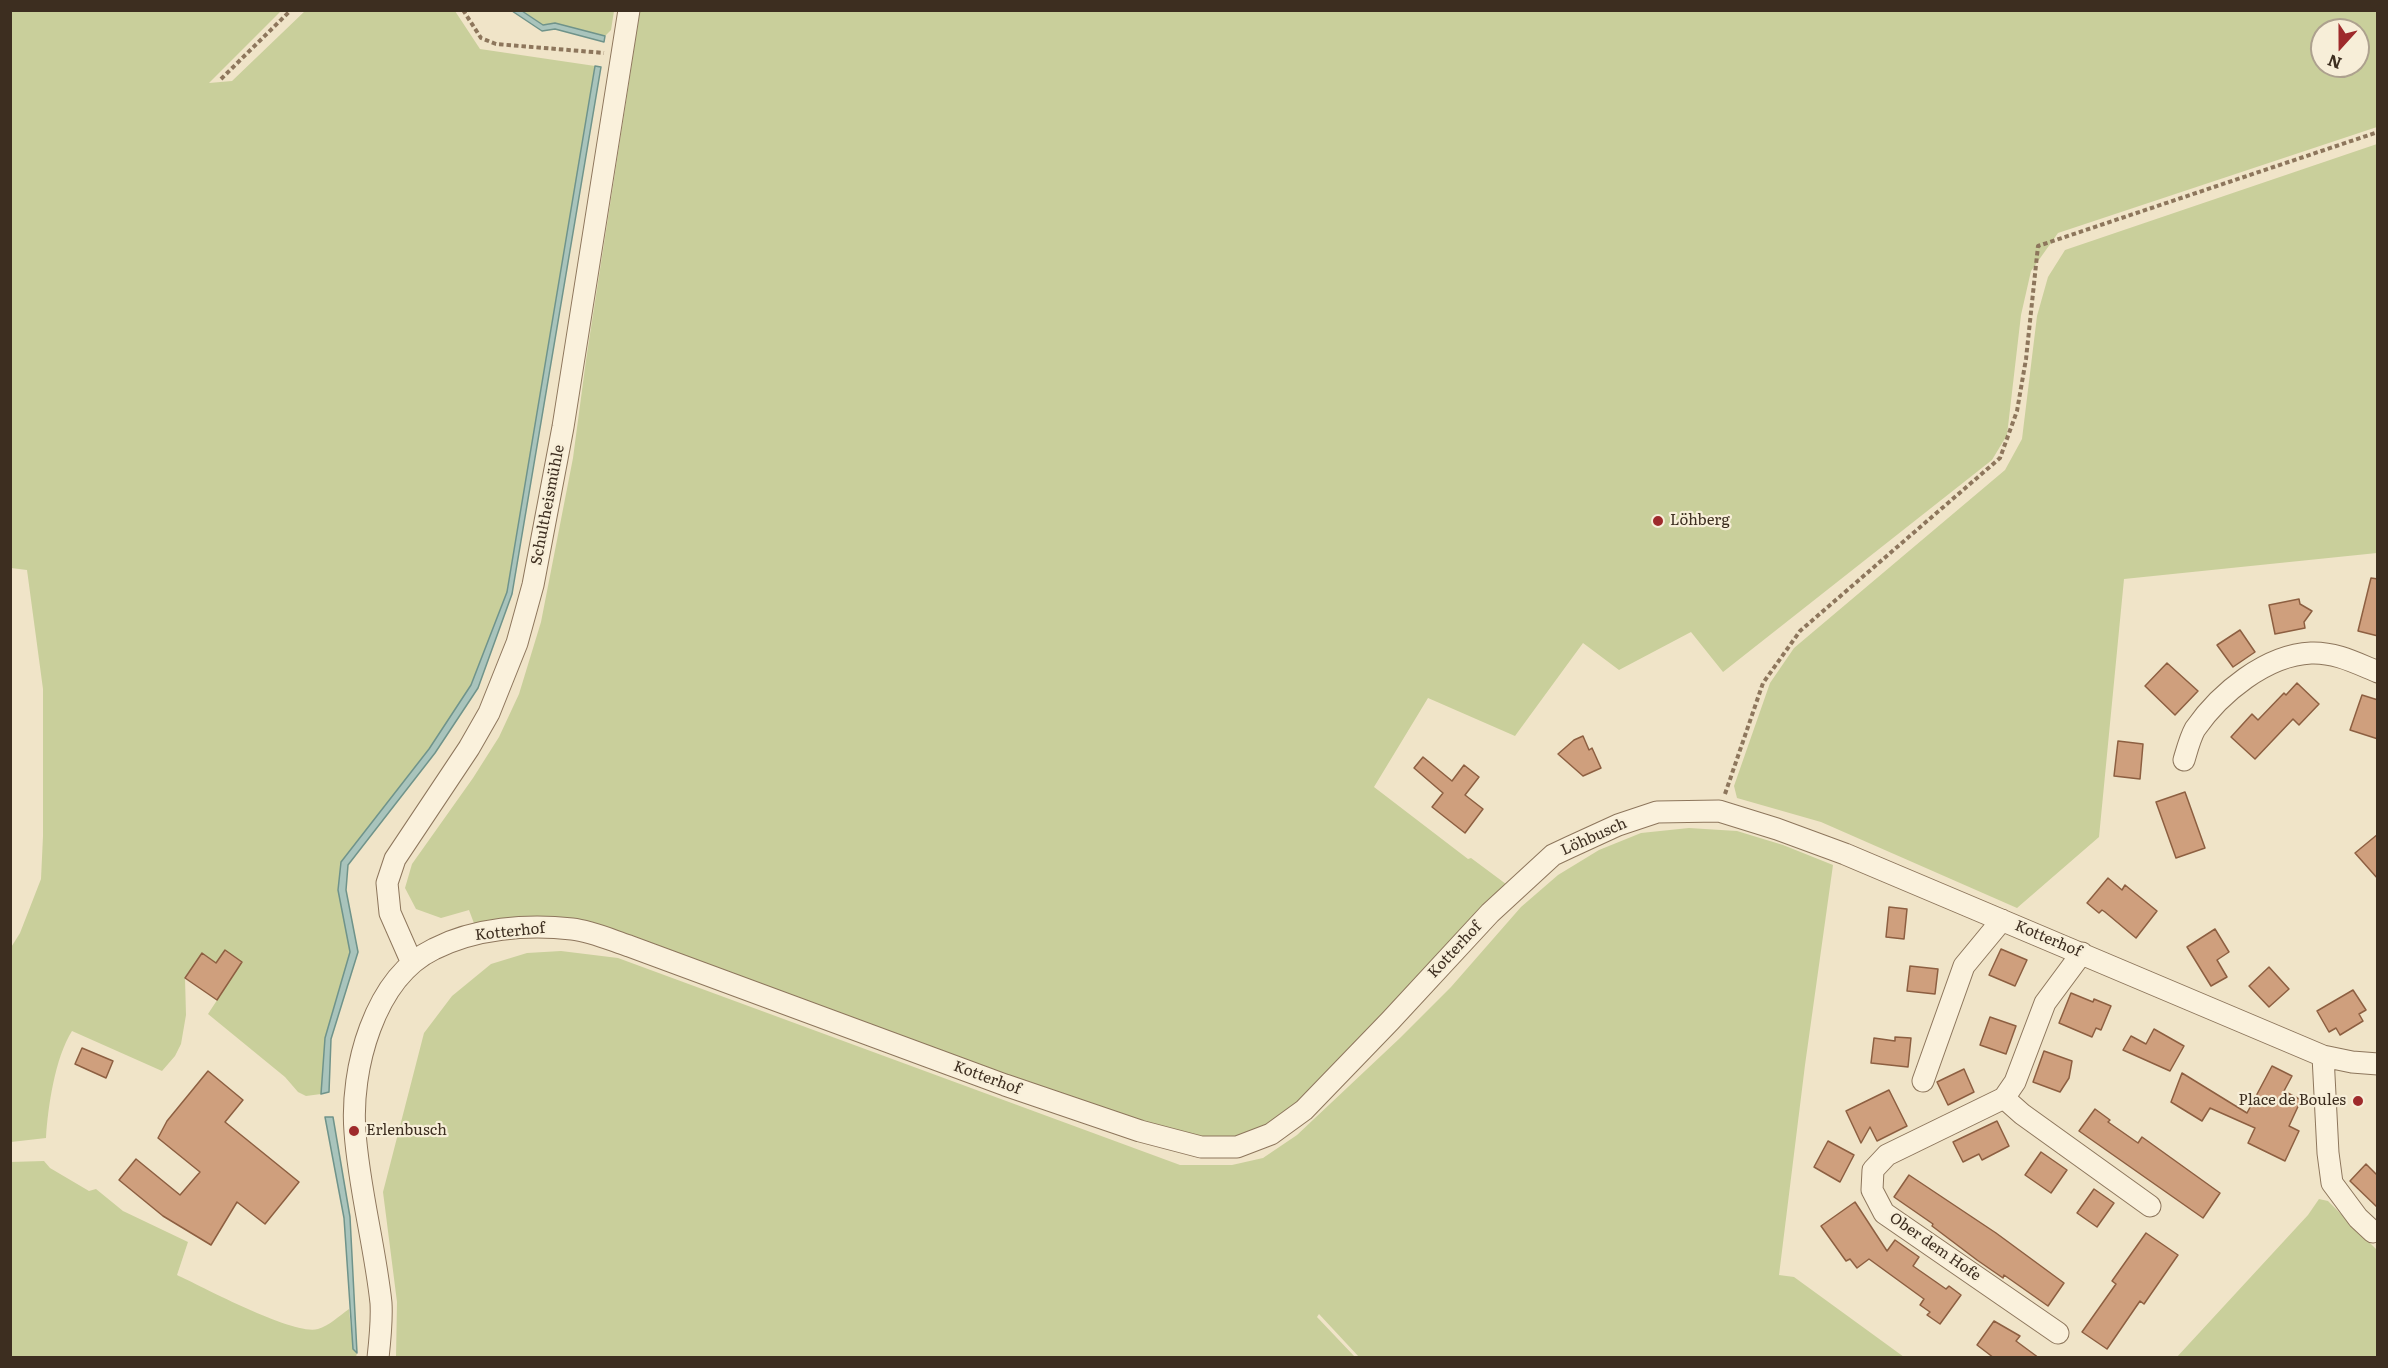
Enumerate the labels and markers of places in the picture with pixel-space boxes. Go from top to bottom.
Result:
place label: Löhberg [1670,512,1730,530]
marker: Löhberg [1651,514,1665,528]
place label: Place de Boules [2239,1092,2346,1110]
marker: Place de Boules [2351,1094,2365,1108]
place label: Erlenbusch [366,1122,447,1140]
marker: Erlenbusch [347,1124,361,1138]

